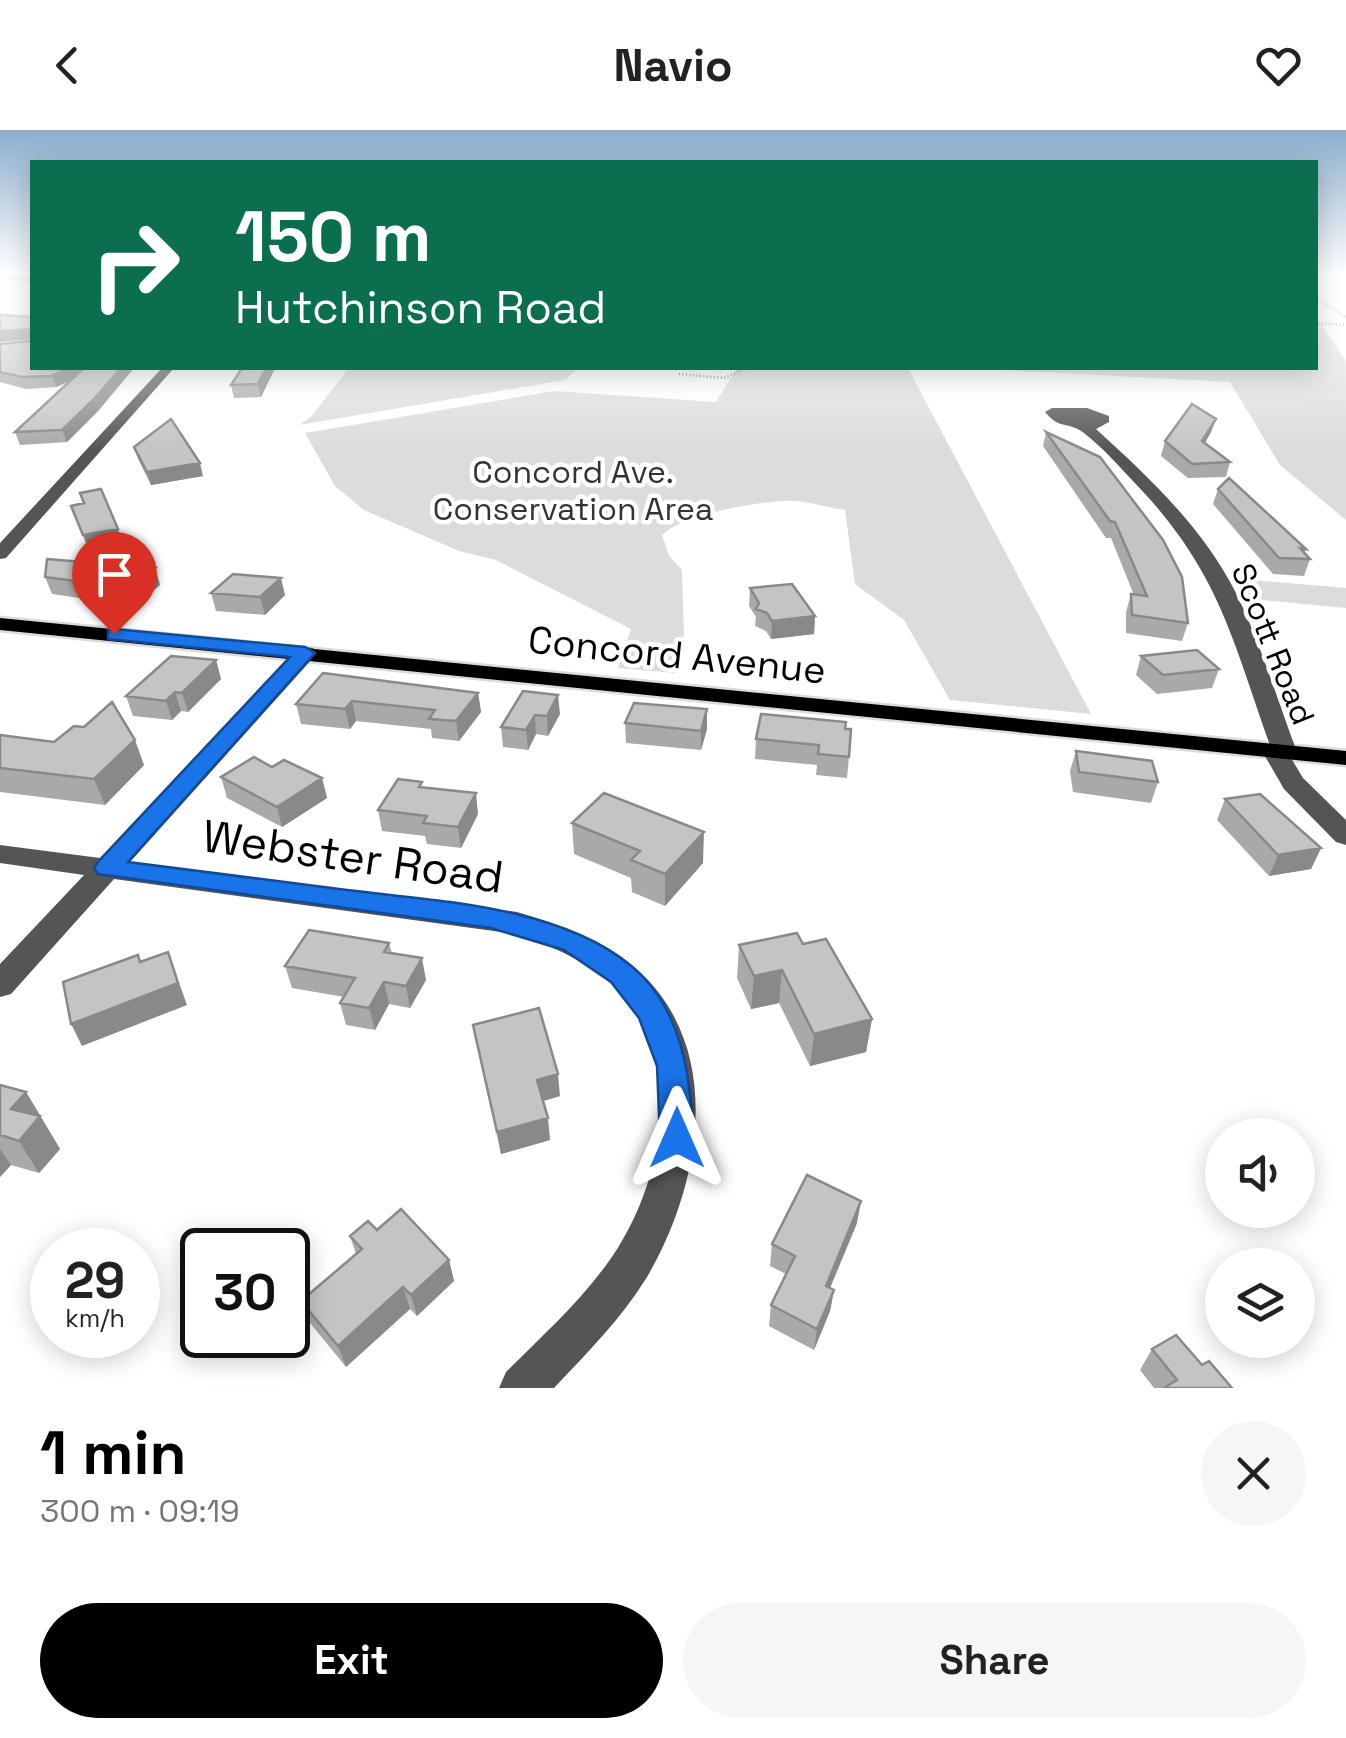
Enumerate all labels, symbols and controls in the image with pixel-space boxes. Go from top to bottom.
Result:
text: Navio [613,37,733,94]
icon: back [40,38,95,93]
icon: heart [1251,38,1306,93]
text: 150 m [235,192,432,281]
icon: right [70,200,200,330]
text: Hutchinson Road [235,279,606,336]
park label: Concord Ave. Conservation Area [433,452,713,529]
pin [72,532,157,635]
icon: arrive [87,547,142,602]
street label: Scott Road [1223,558,1323,730]
street label: Concord Avenue [526,616,828,694]
street label: Webster Road [199,807,507,906]
position arrow [625,1086,729,1190]
map controls [1205,1118,1315,1358]
button: sound [1205,1118,1315,1228]
speed limit sign: 30 [180,1228,310,1358]
button: layers [1205,1248,1315,1358]
text: 29 [65,1249,125,1313]
text: km/h [65,1302,125,1334]
text: 1 min [40,1415,187,1492]
button: close [1201,1421,1306,1526]
text: 300 m · 09:19 [40,1491,240,1531]
button: Exit [40,1603,663,1718]
button: Share [683,1603,1306,1718]

